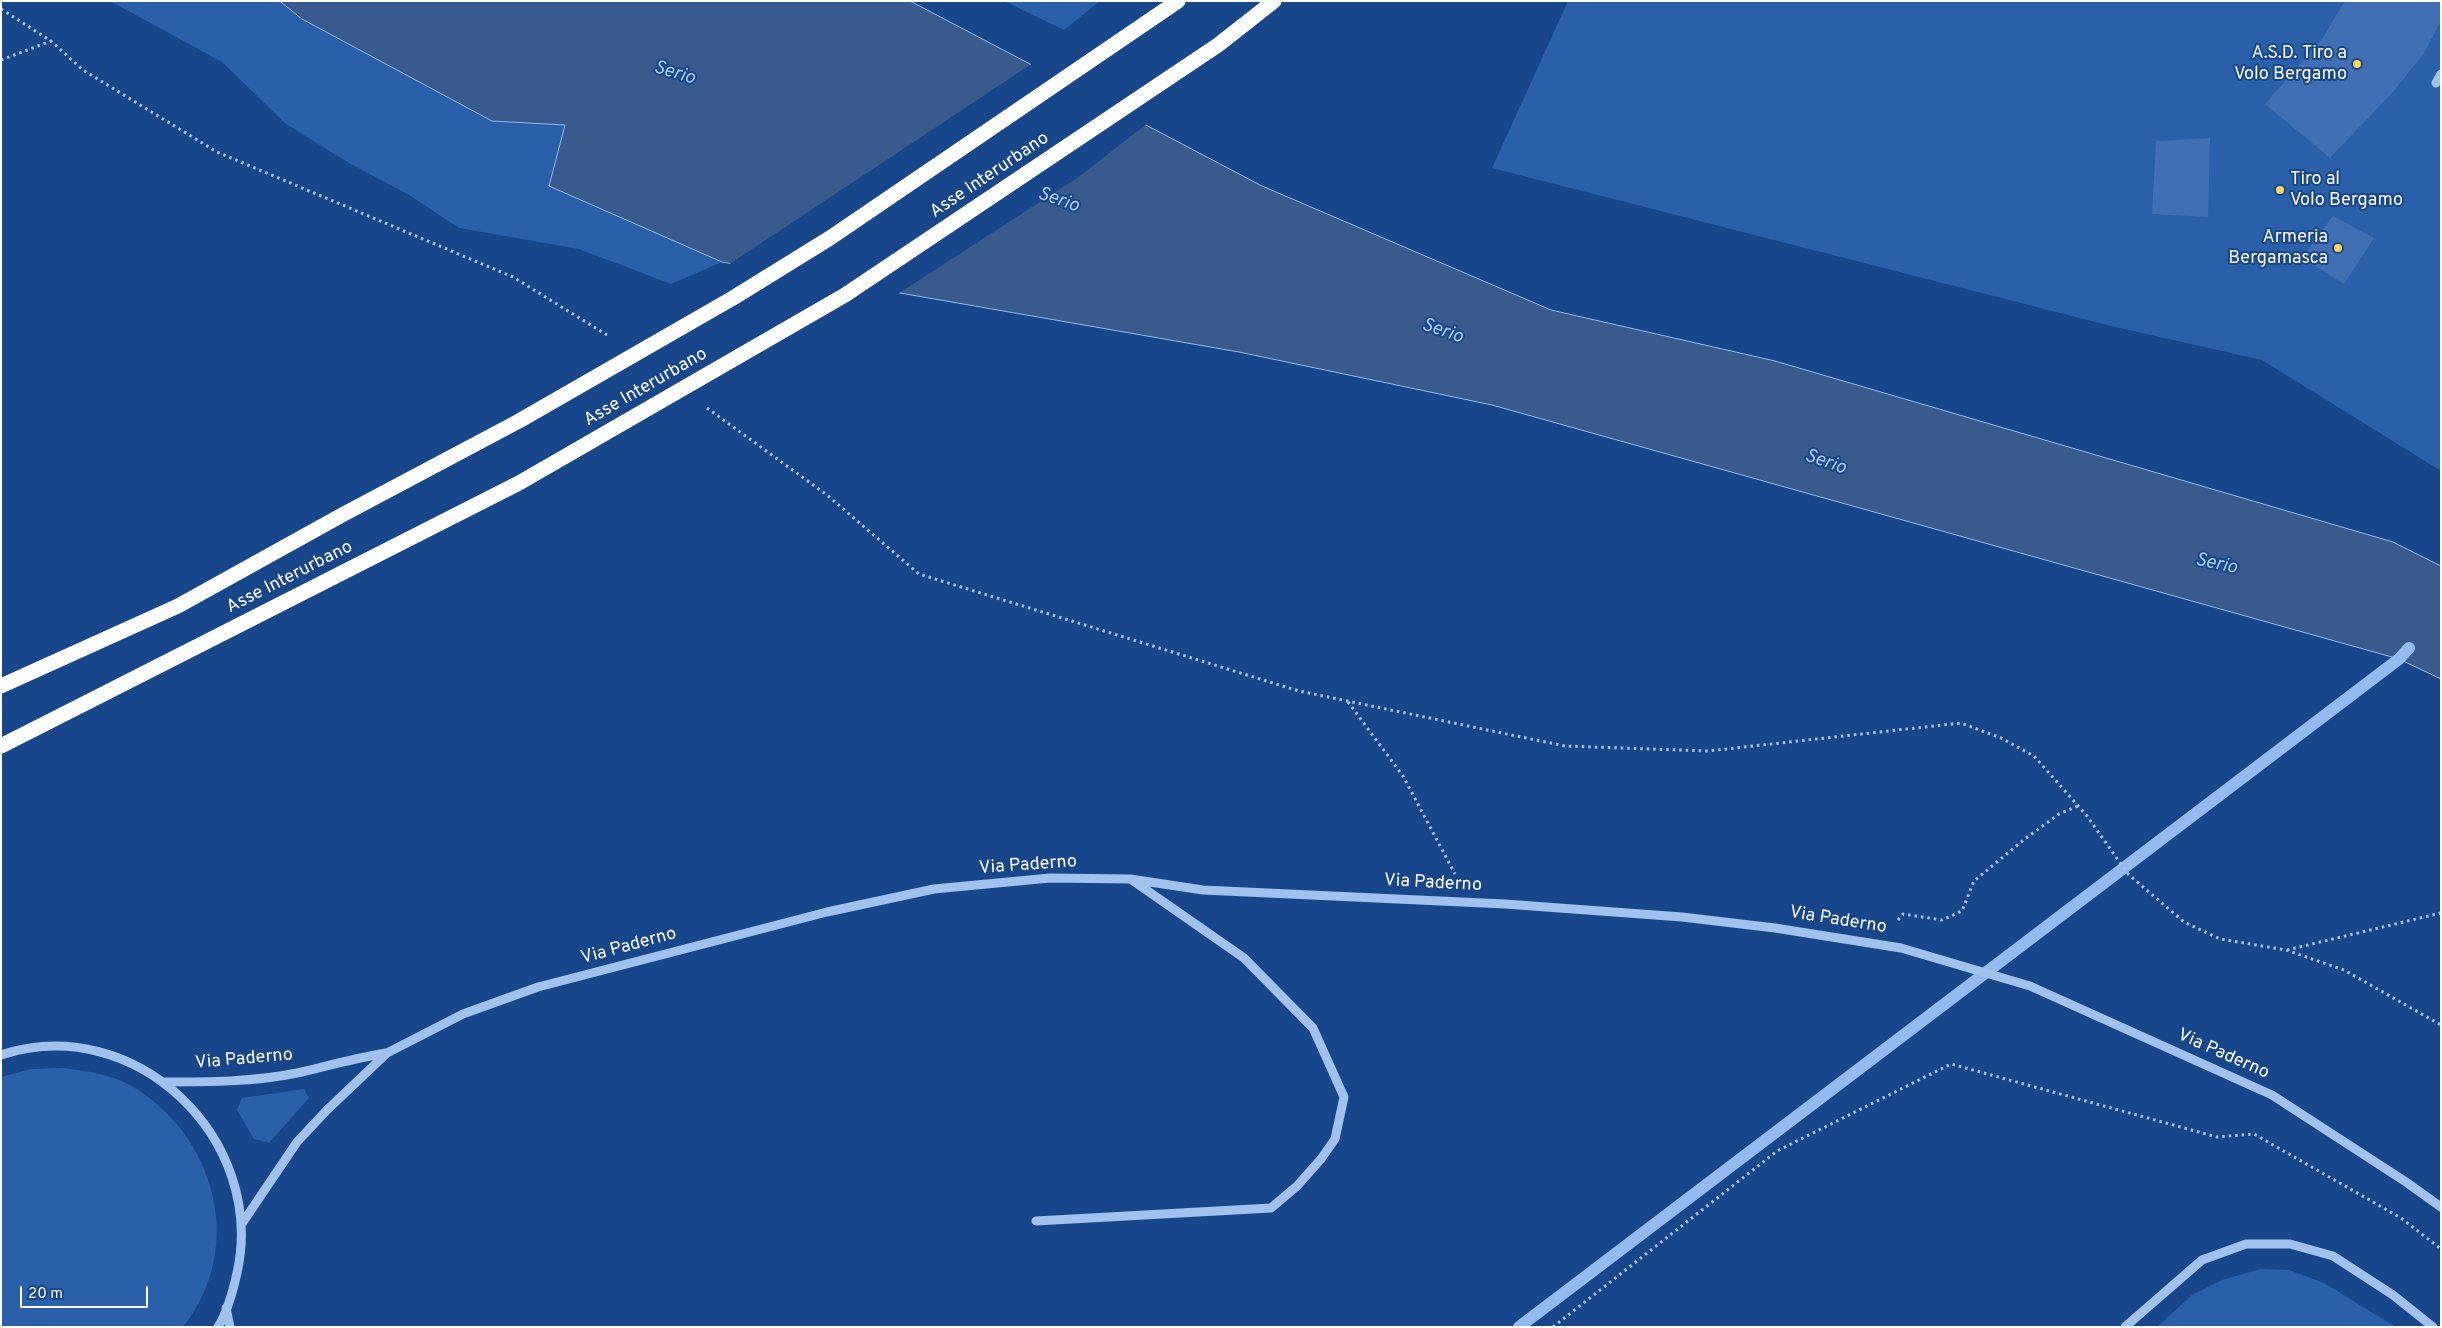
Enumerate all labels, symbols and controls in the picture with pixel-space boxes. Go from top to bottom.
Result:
place label: A.S.D. Tiro a Volo Bergamo [2234,43,2347,86]
water label: Serio [650,57,698,91]
marker: A.S.D. Tiro a Volo Bergamo [2351,58,2363,70]
street label: Asse Interurbano [926,128,1054,224]
place label: Tiro al Volo Bergamo [2290,169,2403,212]
water label: Serio [1034,183,1082,219]
marker: Tiro al Volo Bergamo [2274,184,2286,196]
place label: Armeria Bergamasca [2228,227,2328,270]
marker: Armeria Bergamasca [2332,242,2344,254]
water label: Serio [1418,314,1466,350]
street label: Asse Interurbano [581,344,711,432]
water label: Serio [1801,445,1849,481]
street label: Asse Interurbano [223,537,357,619]
water label: Serio [2193,549,2239,581]
street label: Via Paderno [978,852,1078,880]
street label: Via Paderno [1383,871,1483,897]
street label: Via Paderno [1788,903,1888,939]
street label: Via Paderno [579,924,679,970]
street label: Via Paderno [2174,1025,2272,1085]
street label: Via Paderno [194,1045,294,1075]
scale bar [22,1276,150,1308]
text: 20 m [28,1285,63,1304]

